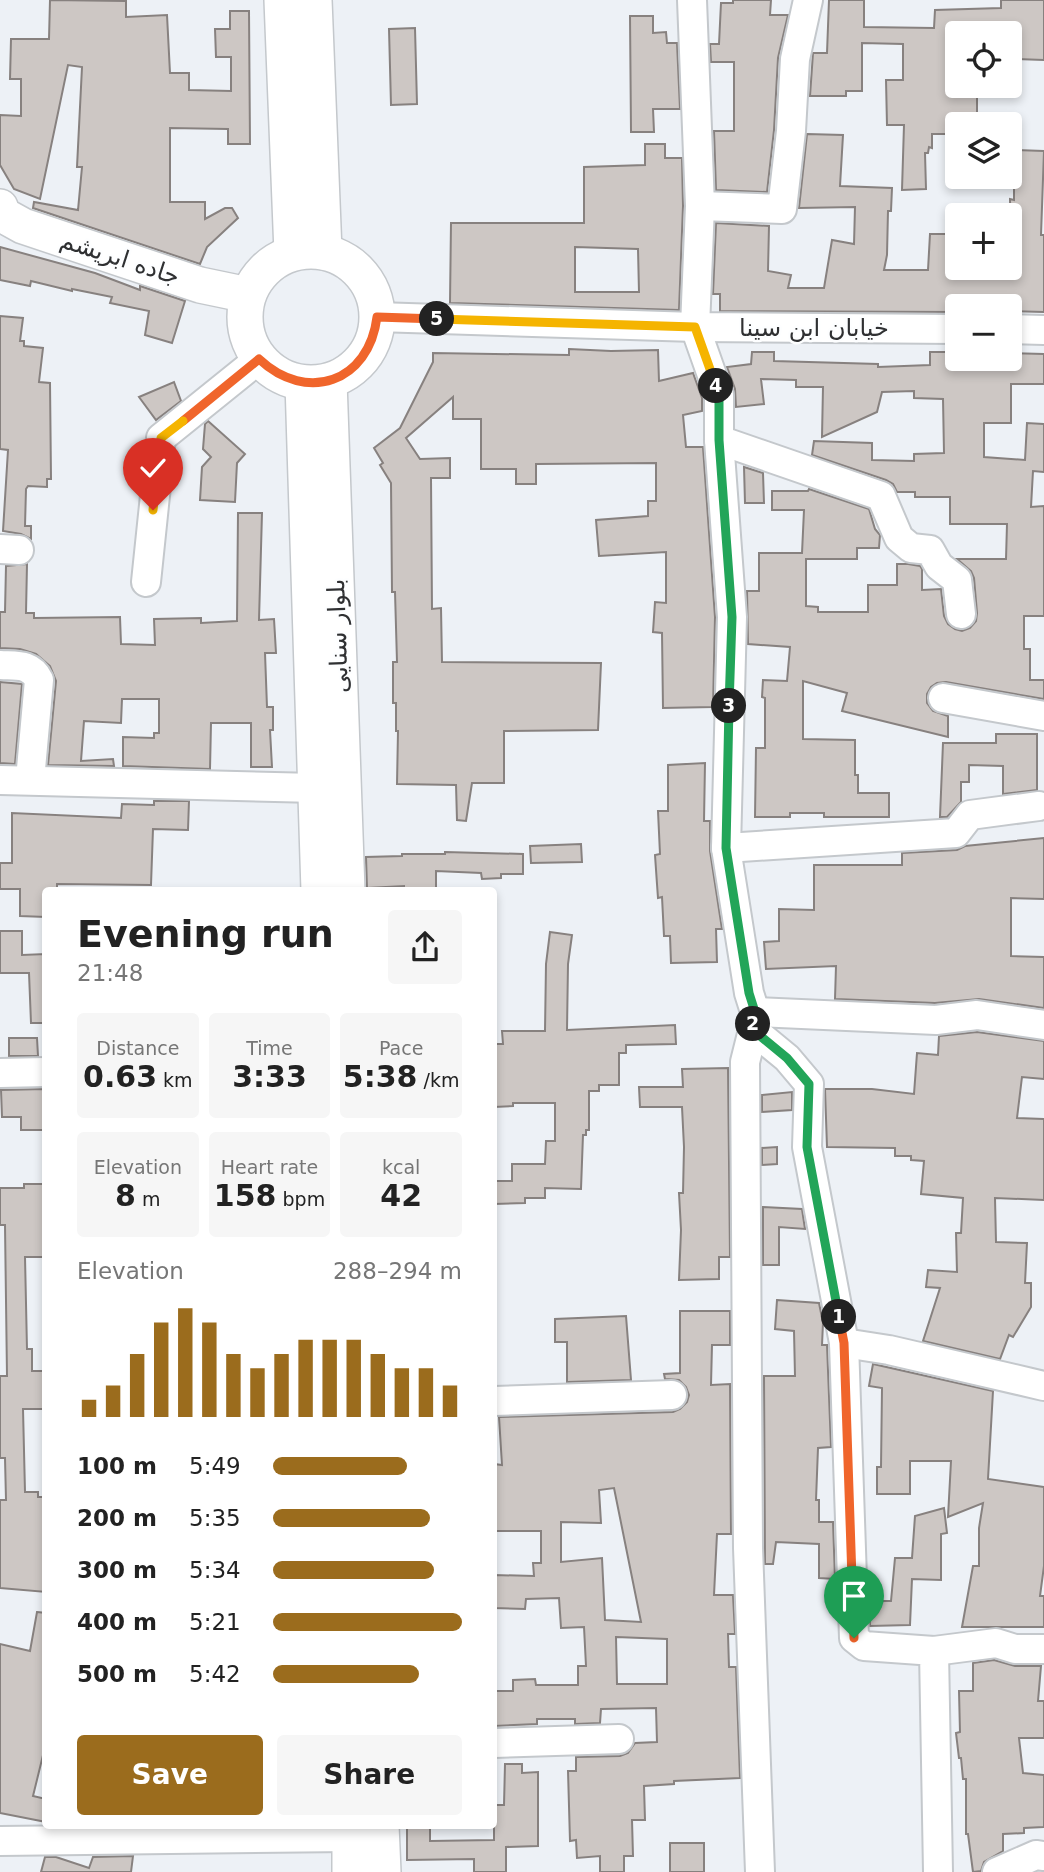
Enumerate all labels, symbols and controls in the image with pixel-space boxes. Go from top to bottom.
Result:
map controls [945,21,1022,371]
button: locate [945,21,1022,98]
button: layers [945,112,1022,189]
button: + [945,203,1022,280]
street label: جاده ابریشم [57,226,183,290]
button: − [945,294,1022,371]
pin: 5 [420,302,454,336]
text: 5 [430,307,443,329]
street label: خیابان ابن سینا [739,314,889,342]
pin: 4 [698,368,734,404]
text: 4 [709,374,722,396]
pin [123,438,183,510]
icon: check [134,449,172,487]
street label: بلوار سنایی [322,578,354,694]
pin: 3 [712,688,746,724]
text: 3 [722,694,735,716]
button: share [388,910,462,984]
text: Evening run [77,912,334,956]
text: 21:48 [77,960,143,986]
pin: 2 [736,1006,770,1042]
text: 2 [746,1012,759,1034]
text: Distance [96,1037,179,1059]
text: Time [246,1037,293,1059]
text: Pace [379,1037,423,1059]
text: 0.63 [83,1059,157,1094]
text: 3:33 [232,1059,307,1094]
text: 5:38 [343,1059,417,1094]
text: km [157,1069,193,1091]
text: /km [417,1069,459,1091]
text: Elevation [94,1156,182,1178]
text: Heart rate [221,1156,318,1178]
text: kcal [382,1156,420,1178]
text: 8 [115,1178,136,1213]
text: 158 [214,1178,276,1213]
text: 42 [380,1178,422,1213]
text: m [136,1188,161,1210]
text: bpm [276,1188,325,1210]
text: Elevation [77,1258,184,1284]
text: 288–294 m [333,1258,462,1284]
pin: 1 [822,1300,856,1334]
text: 1 [832,1305,845,1327]
text: 100 m [77,1453,157,1479]
text: 5:49 [189,1453,241,1479]
text: 200 m [77,1505,157,1531]
text: 5:35 [189,1505,241,1531]
text: 300 m [77,1557,157,1583]
text: 5:34 [189,1557,241,1583]
pin [824,1566,884,1638]
icon: arrive [835,1577,873,1615]
text: 400 m [77,1609,157,1635]
text: 5:21 [189,1609,241,1635]
text: 500 m [77,1661,157,1687]
text: 5:42 [189,1661,241,1687]
button: Save [77,1735,263,1815]
button: Share [277,1735,462,1815]

